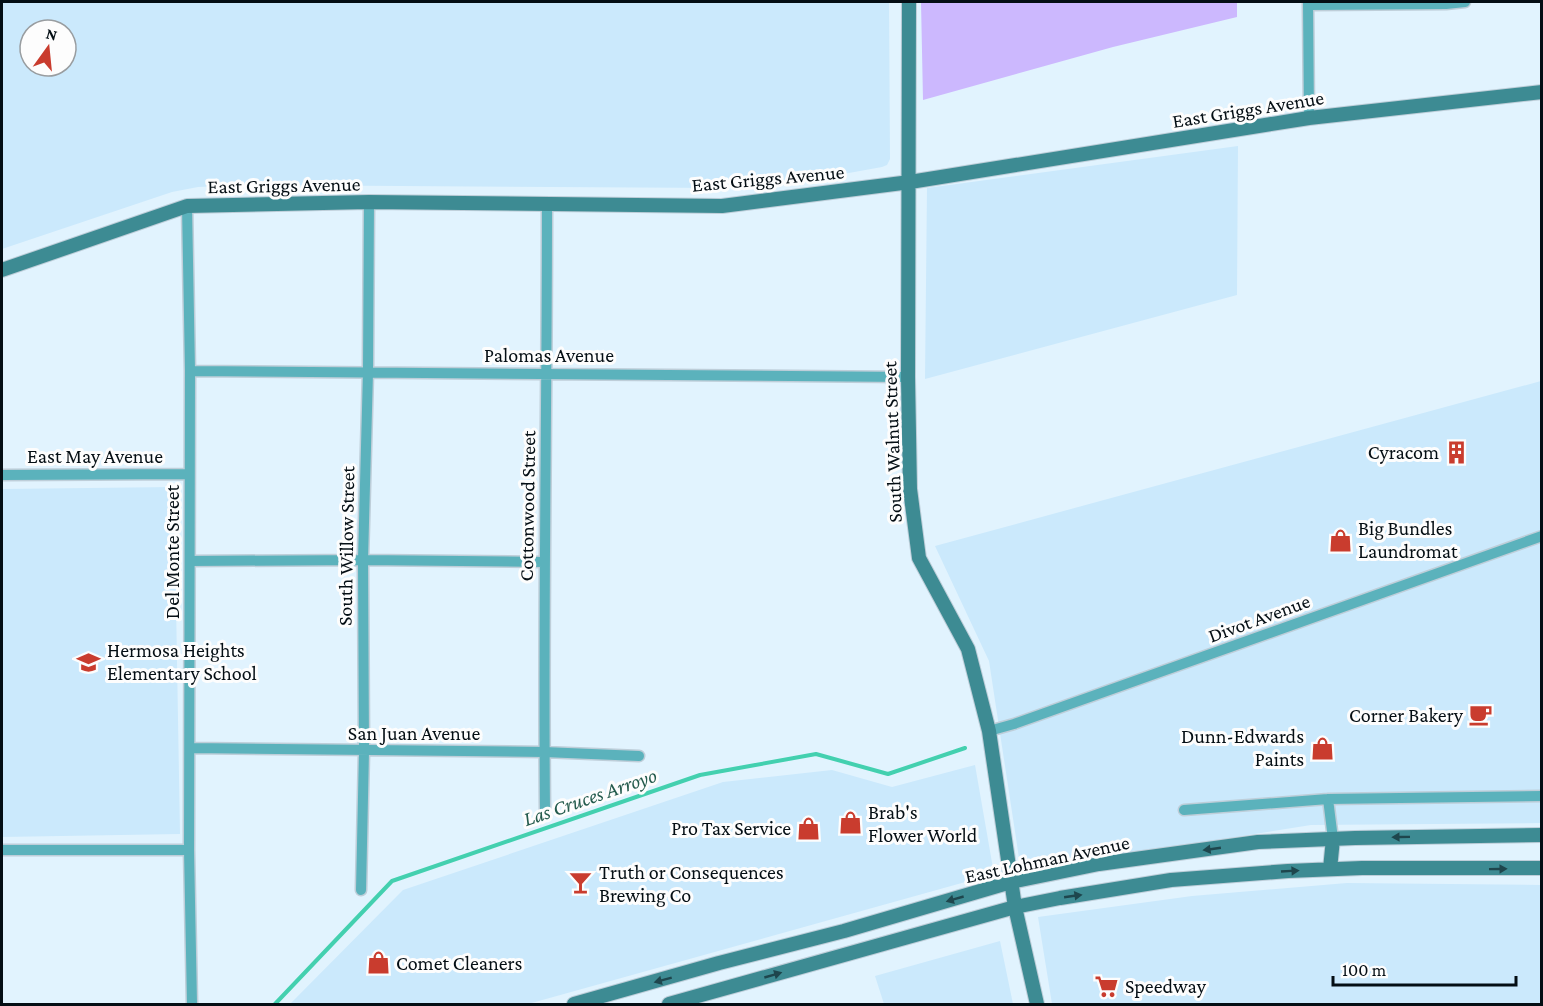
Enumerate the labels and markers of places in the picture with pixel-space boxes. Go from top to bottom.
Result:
building icon: Cyracom [1444,439,1470,465]
place label: Cyracom [1368,441,1439,464]
place label: Big Bundles Laundromat [1358,517,1458,562]
shop icon: Big Bundles Laundromat [1327,527,1353,553]
place label: Hermosa Heights Elementary School [107,639,257,685]
school or university icon: Hermosa Heights Elementary School [76,649,102,675]
cafe icon: Corner Bakery [1468,702,1494,728]
place label: Corner Bakery [1349,704,1464,727]
place label: Dunn-Edwards Paints [1181,725,1304,770]
shop icon: Dunn-Edwards Paints [1309,735,1335,761]
place label: Brab's Flower World [868,801,978,846]
shop icon: Brab's Flower World [837,810,863,836]
shop icon: Pro Tax Service [796,815,822,841]
place label: Pro Tax Service [671,817,791,839]
place label: Truth or Consequences Brewing Co [599,861,784,907]
bar icon: Truth or Consequences Brewing Co [568,870,594,896]
shop icon: Comet Cleaners [365,950,391,976]
place label: Comet Cleaners [396,952,522,974]
supermarket icon: Speedway [1094,973,1120,999]
place label: Speedway [1125,975,1207,998]

